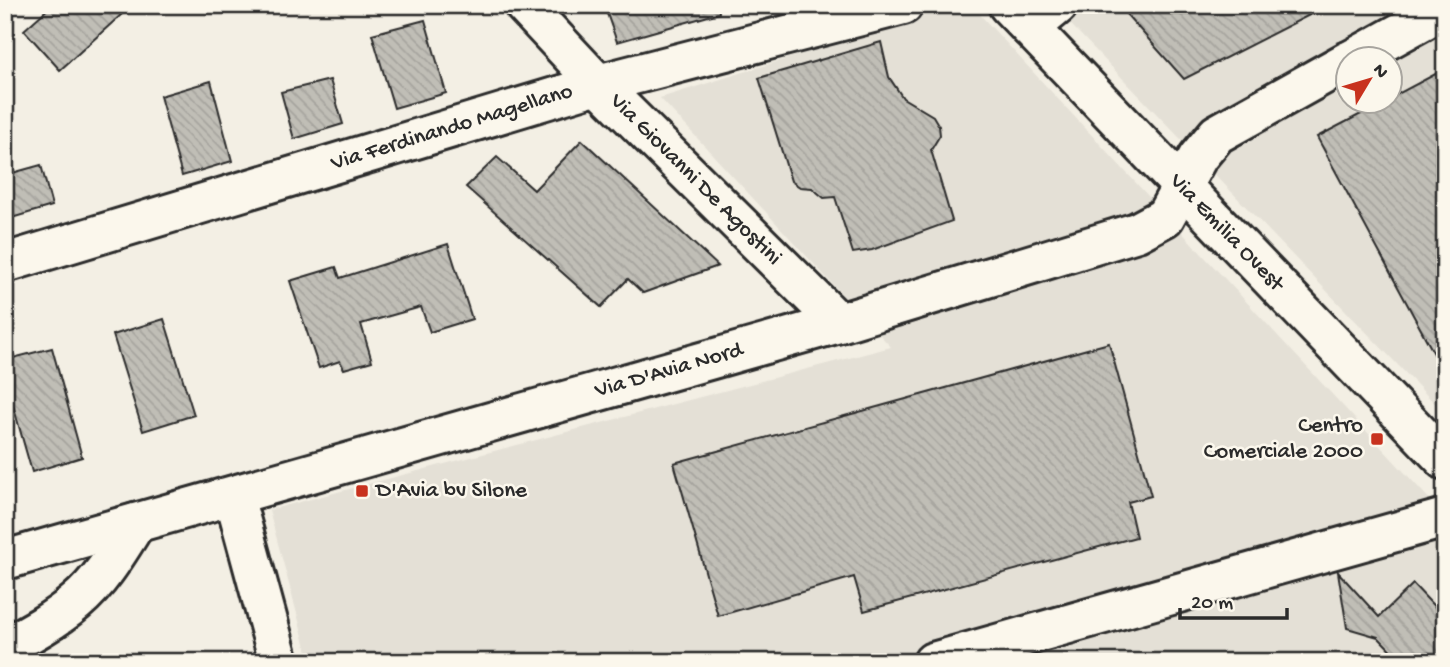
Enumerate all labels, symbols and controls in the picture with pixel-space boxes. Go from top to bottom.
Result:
north arrow [1334,46,1404,116]
text: N [1367,60,1393,84]
street label: Via Ferdinando Magellano [327,78,576,178]
street label: Via Giovanni De Agostini [603,88,787,272]
street label: Via Emilia Ovest [1162,168,1290,299]
street label: Via D'Avia Nord [591,337,747,405]
place label: Centro Comerciale 2000 [1204,413,1363,466]
marker: Centro Comerciale 2000 [1369,431,1385,447]
place label: D'Avia bv Silone [374,478,528,505]
marker: D'Avia bv Silone [354,483,370,499]
scale bar [1180,576,1287,620]
text: 20 m [1191,592,1233,617]

